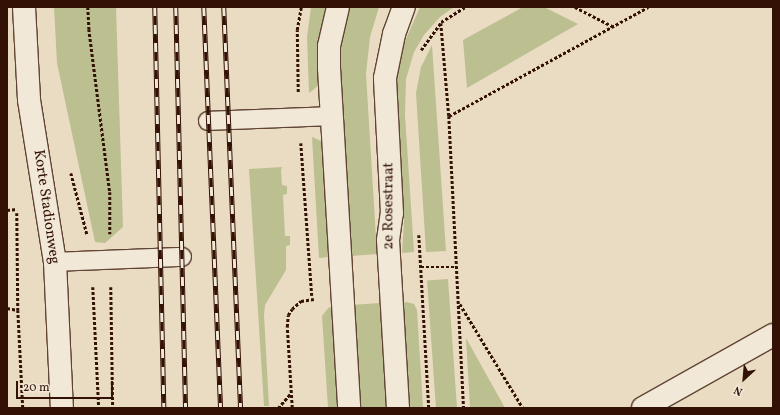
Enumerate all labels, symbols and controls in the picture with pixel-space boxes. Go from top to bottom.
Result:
street label: Korte Stadionweg [29,149,63,265]
street label: 2e Rosestraat [380,162,398,250]
north arrow [724,359,764,399]
scale bar [18,373,115,399]
text: 20 m [23,380,50,396]
text: N [732,382,745,399]

